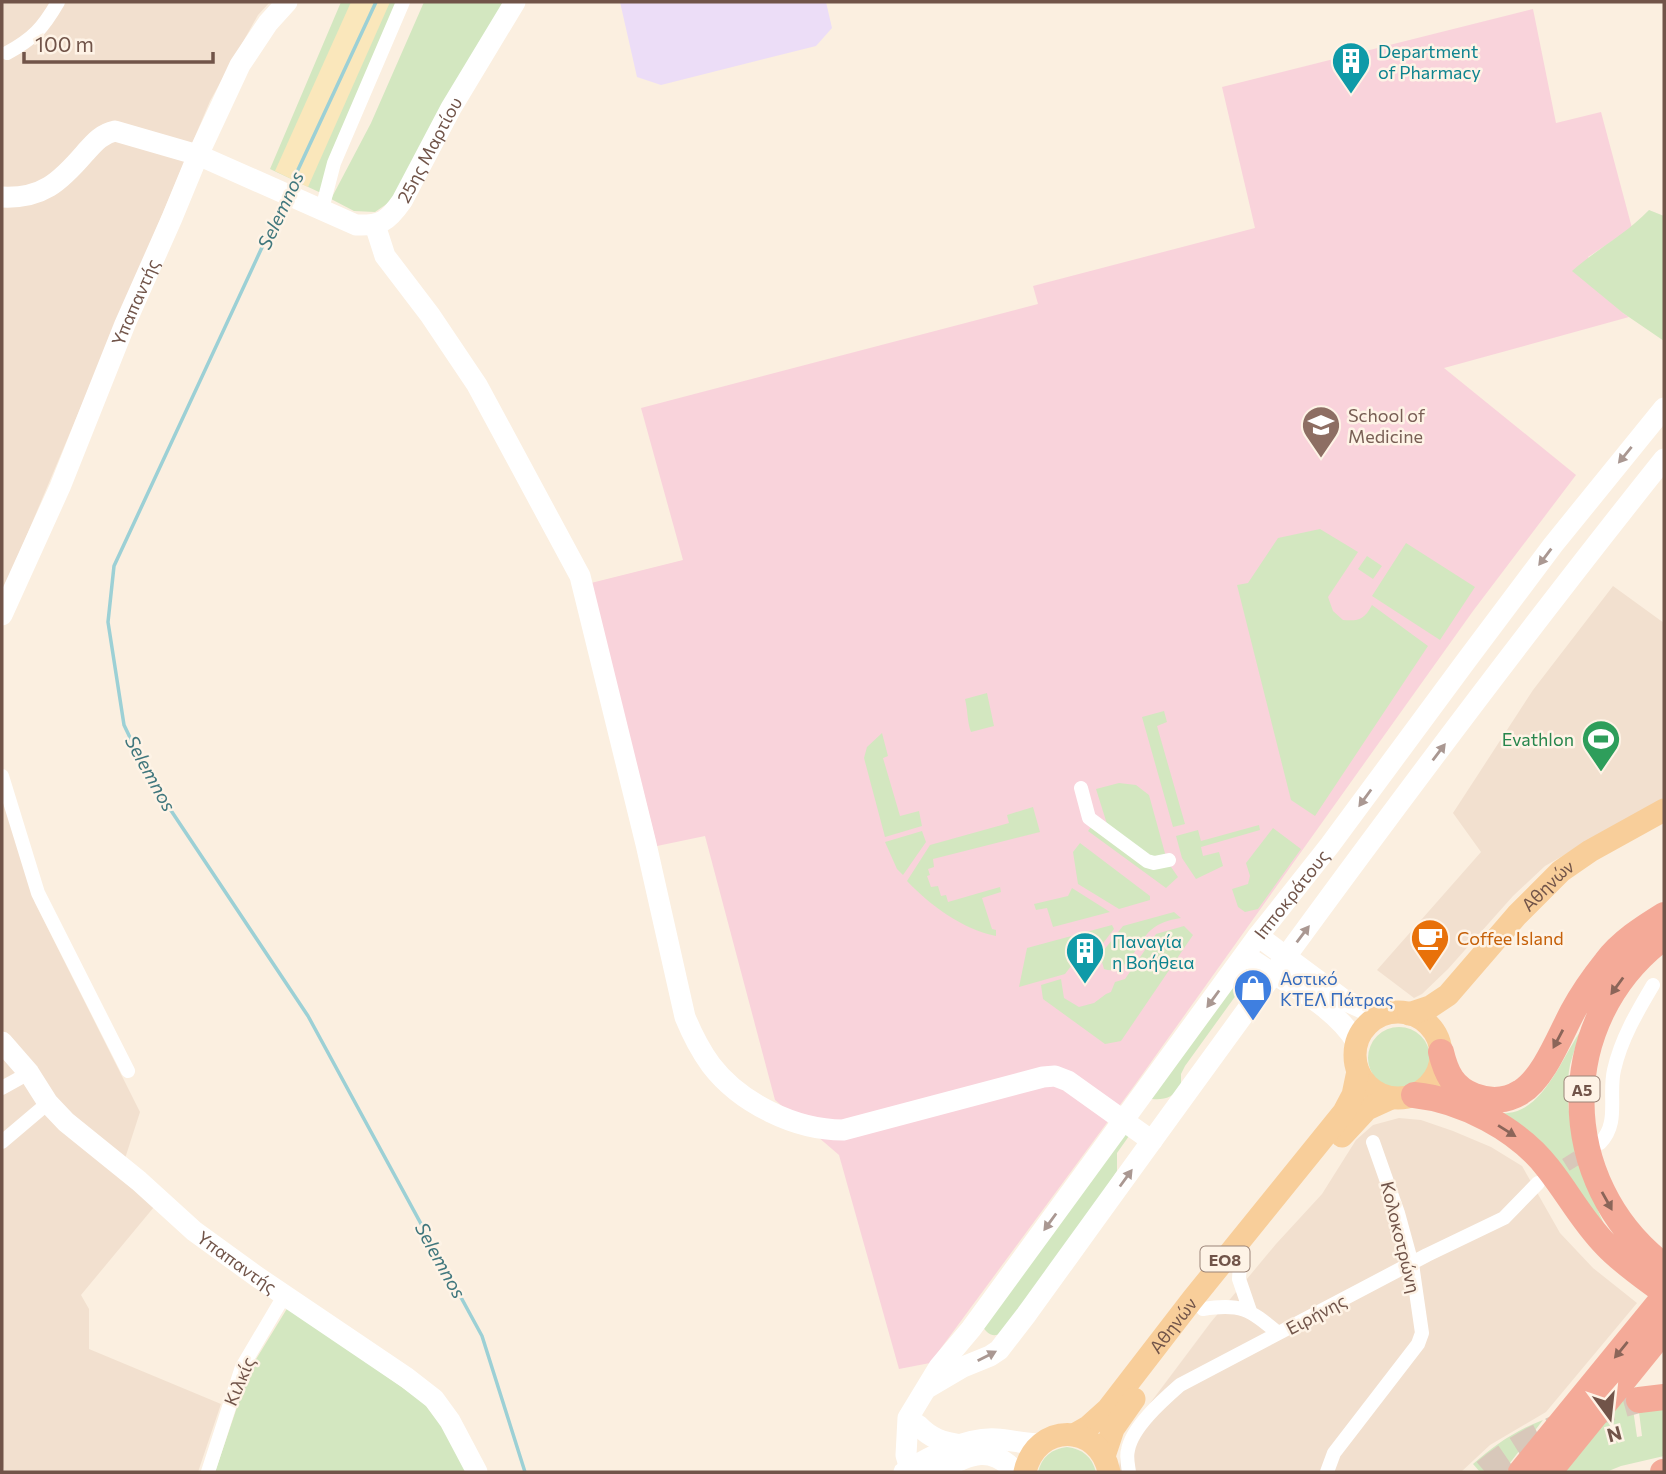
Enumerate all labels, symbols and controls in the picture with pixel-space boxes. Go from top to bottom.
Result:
scale bar [24,21,214,65]
text: 100 m [35,31,94,56]
building icon: Department of Pharmacy [1330,40,1372,95]
place label: Department of Pharmacy [1378,40,1481,83]
street label: 25ης Μαρτίου [392,93,466,206]
water label: Selemnos [252,167,308,253]
street label: Υπαπαντής [107,255,164,349]
school or university icon: School of Medicine [1300,404,1342,459]
place label: School of Medicine [1348,404,1426,447]
one-way arrow [1618,446,1633,464]
one-way arrow [1537,547,1552,565]
sports icon: Evathlon [1580,718,1622,773]
place label: Evathlon [1502,728,1574,750]
water label: Selemnos [121,731,181,815]
one-way arrow [1432,742,1446,761]
one-way arrow [1358,789,1372,807]
street label: Ιπποκράτους [1249,845,1333,943]
street label: Αθηνών [1516,855,1578,916]
cafe icon: Coffee Island [1409,917,1451,972]
one-way arrow [1296,926,1311,944]
place label: Coffee Island [1457,927,1564,949]
building icon: Παναγία η Βοήθεια [1064,930,1106,985]
place label: Παναγία η Βοήθεια [1112,930,1195,973]
shop icon: Αστικό ΚΤΕΛ Πάτρας [1232,967,1274,1022]
place label: Αστικό ΚΤΕΛ Πάτρας [1280,967,1394,1010]
one-way arrow [1611,977,1625,995]
one-way arrow [1206,990,1220,1008]
one-way arrow [1552,1029,1564,1049]
road number: Α5 [1564,1077,1600,1102]
one-way arrow [1497,1125,1516,1138]
one-way arrow [1119,1168,1133,1187]
street label: Κολοκοτρώνη [1377,1179,1425,1295]
one-way arrow [1601,1191,1613,1211]
one-way arrow [1043,1213,1057,1231]
water label: Selemnos [411,1218,471,1302]
street label: Υπαπαντής [193,1226,281,1298]
road number: ΕΟ8 [1200,1246,1250,1272]
street label: Ειρήνης [1282,1289,1350,1339]
street label: Αθηνών [1144,1293,1201,1357]
one-way arrow [1614,1341,1629,1358]
one-way arrow [977,1350,997,1362]
street label: Κιλκίς [219,1353,259,1409]
north arrow [1575,1383,1645,1453]
text: N [1605,1422,1624,1448]

